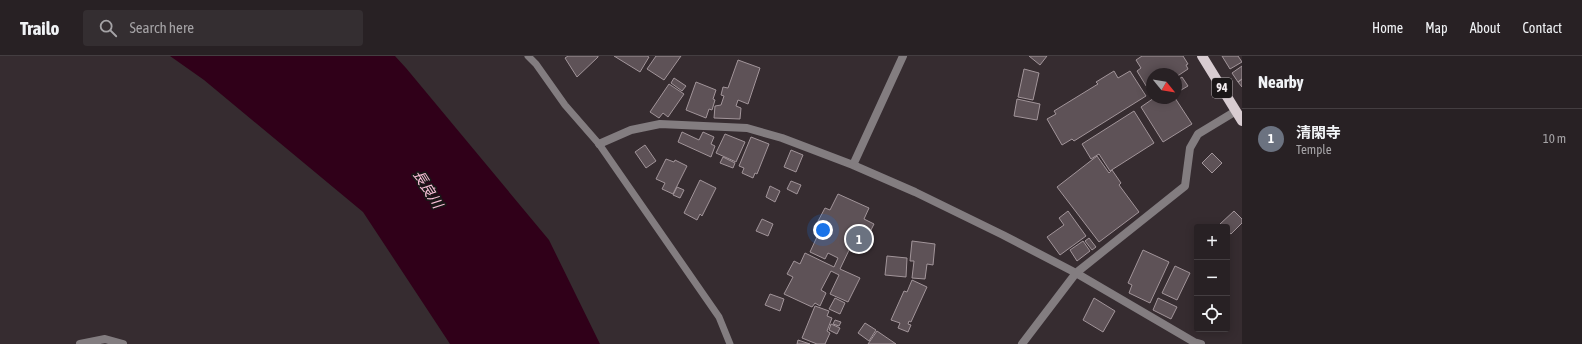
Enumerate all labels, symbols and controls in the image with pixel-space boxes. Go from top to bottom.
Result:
search box [83,10,363,46]
text: Trailo [20,17,59,39]
icon: search [97,17,119,39]
text: Search here [129,19,194,36]
text: Home [1372,20,1403,36]
text: Map [1425,20,1448,36]
text: About [1470,20,1501,36]
text: Contact [1523,20,1562,36]
north arrow [1146,68,1182,104]
text: Nearby [1258,72,1304,92]
road number: 94 [1212,78,1232,98]
text: 清閑寺 [1296,124,1341,141]
text: 1 [1268,131,1274,146]
text: 10 m [1543,131,1566,146]
text: Temple [1296,142,1332,157]
water label: 長良川 [410,167,447,213]
your location [813,220,833,240]
pin: 1 [846,224,872,254]
map controls [1194,224,1230,332]
button: + [1194,224,1230,260]
button: − [1194,260,1230,296]
button: locate [1194,296,1230,332]

